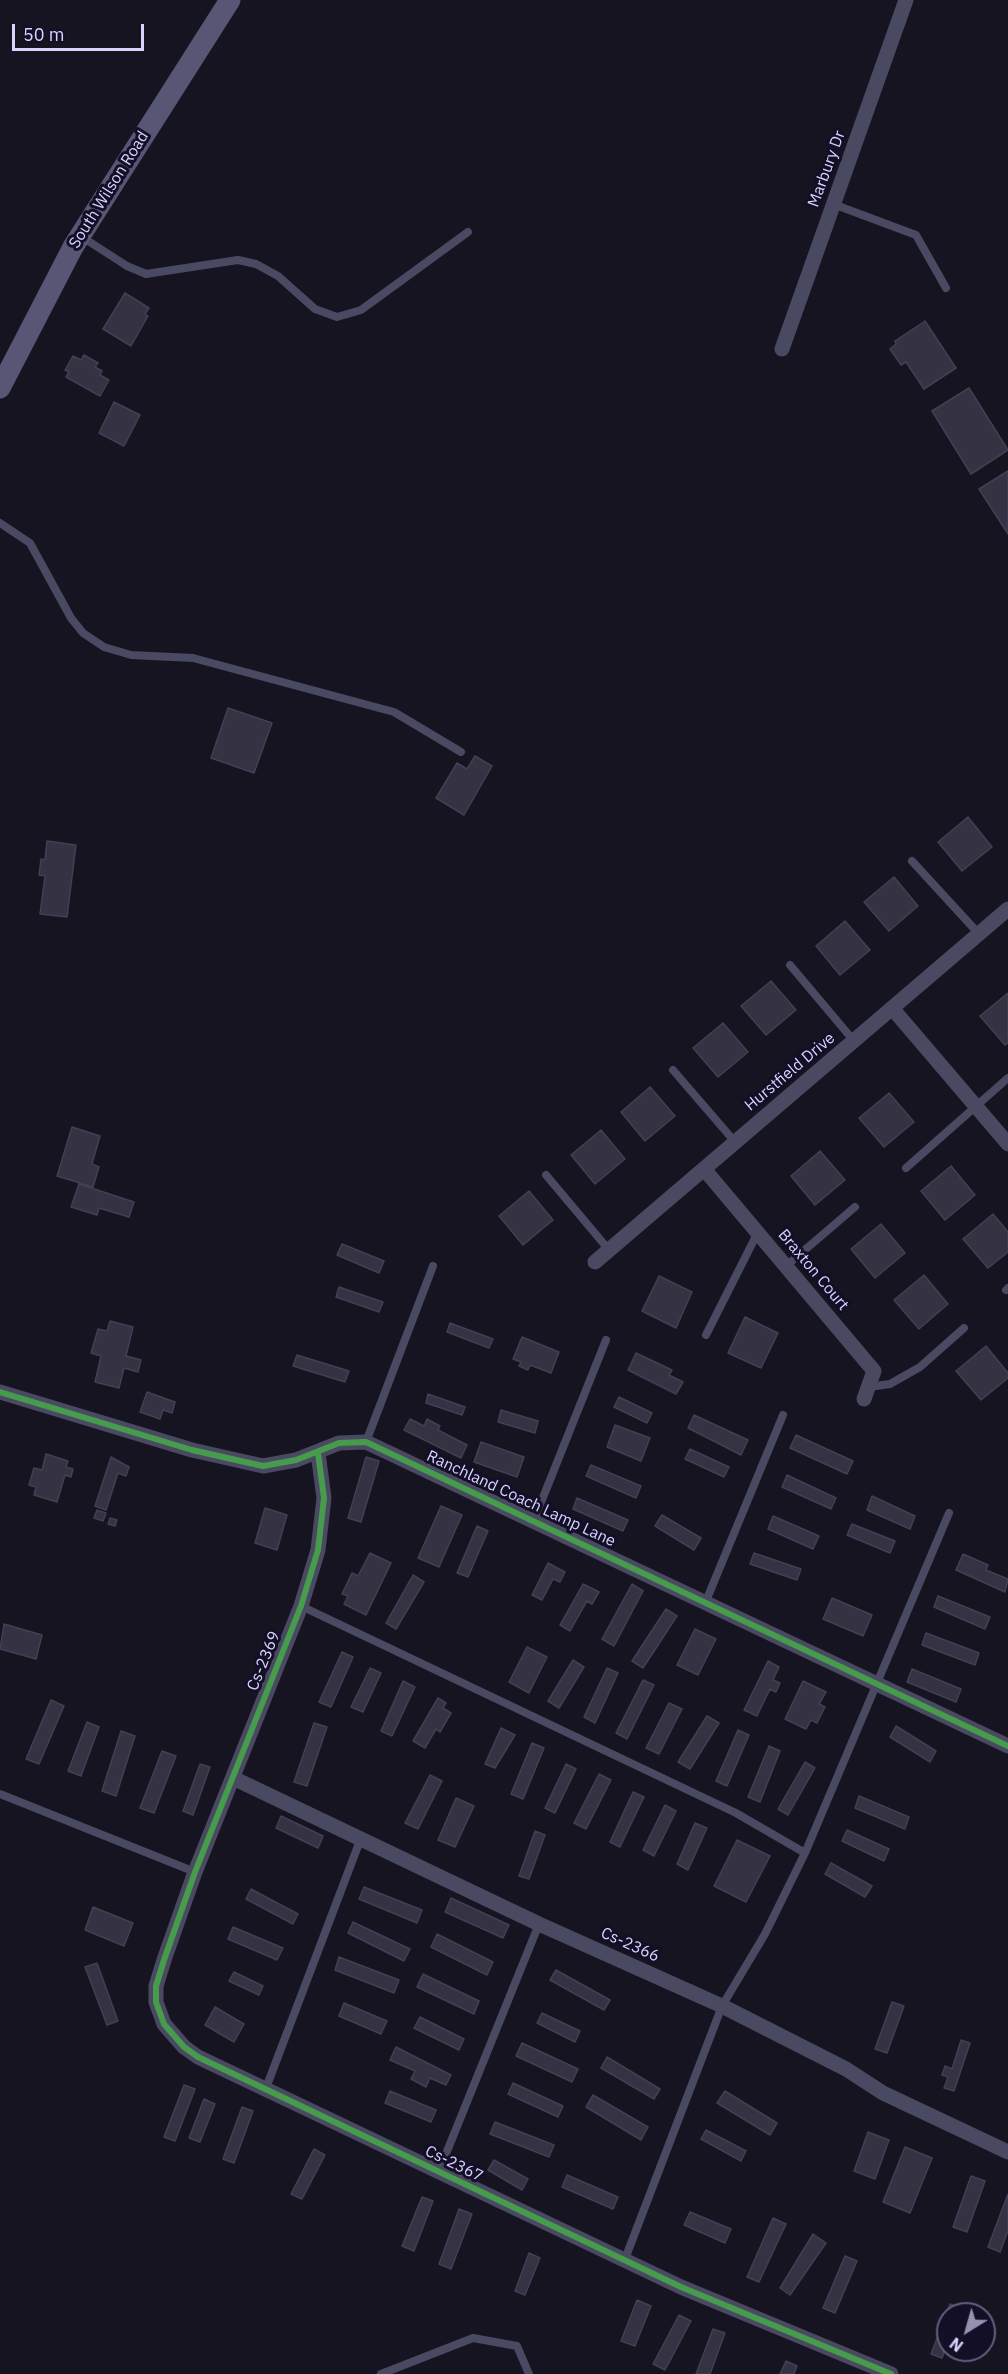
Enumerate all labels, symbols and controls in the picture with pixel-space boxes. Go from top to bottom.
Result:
scale bar [15,12,147,50]
text: 50 m [23,23,65,46]
street label: South Wilson Road [65,128,153,252]
street label: Marbury Dr [804,128,850,210]
street label: Hurstfield Drive [741,1029,839,1115]
street label: Braxton Court [774,1226,852,1314]
street label: Ranchland Coach Lamp Lane [423,1447,619,1551]
street label: Cs-2369 [243,1628,285,1694]
street label: Cs-2366 [598,1924,662,1966]
street label: Cs-2367 [422,2142,486,2186]
north arrow [936,2302,996,2362]
text: N [946,2333,967,2356]

